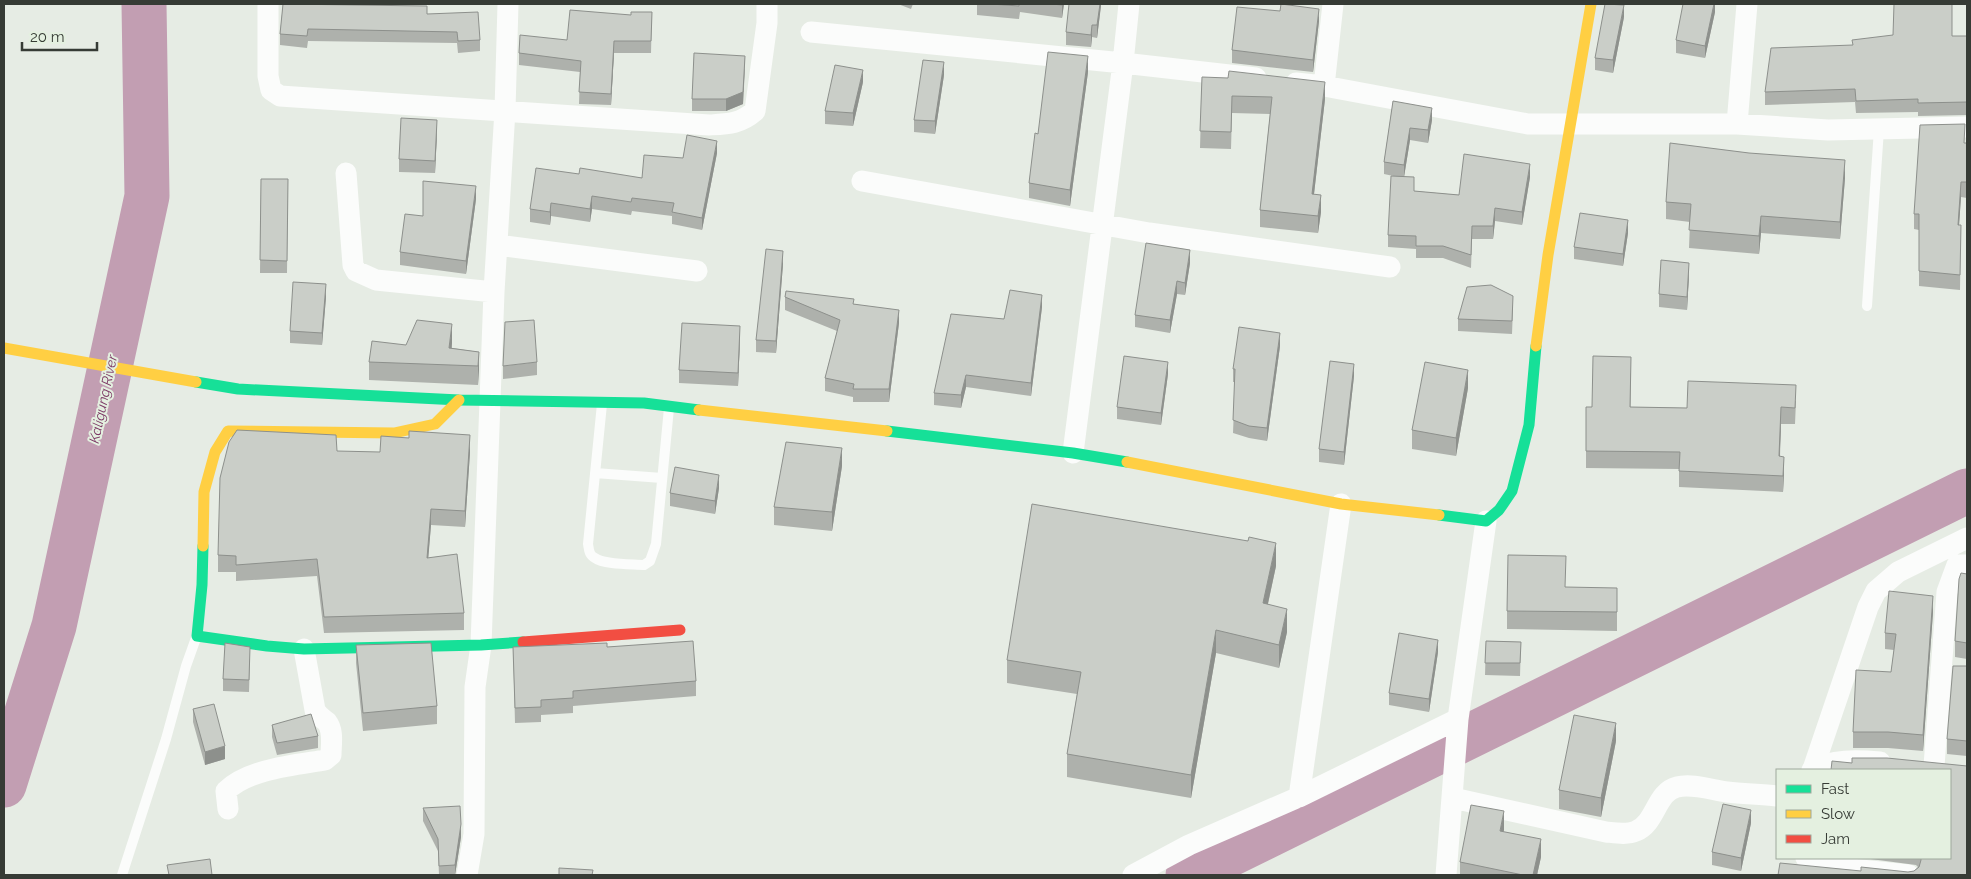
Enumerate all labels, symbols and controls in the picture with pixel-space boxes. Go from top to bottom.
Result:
scale bar [22,20,98,52]
text: 20 m [30,28,65,46]
water label: Kaligung River [86,352,120,445]
legend [1776,769,1951,859]
text: Fast [1821,780,1849,798]
text: Slow [1821,805,1855,823]
text: Jam [1821,830,1850,848]

